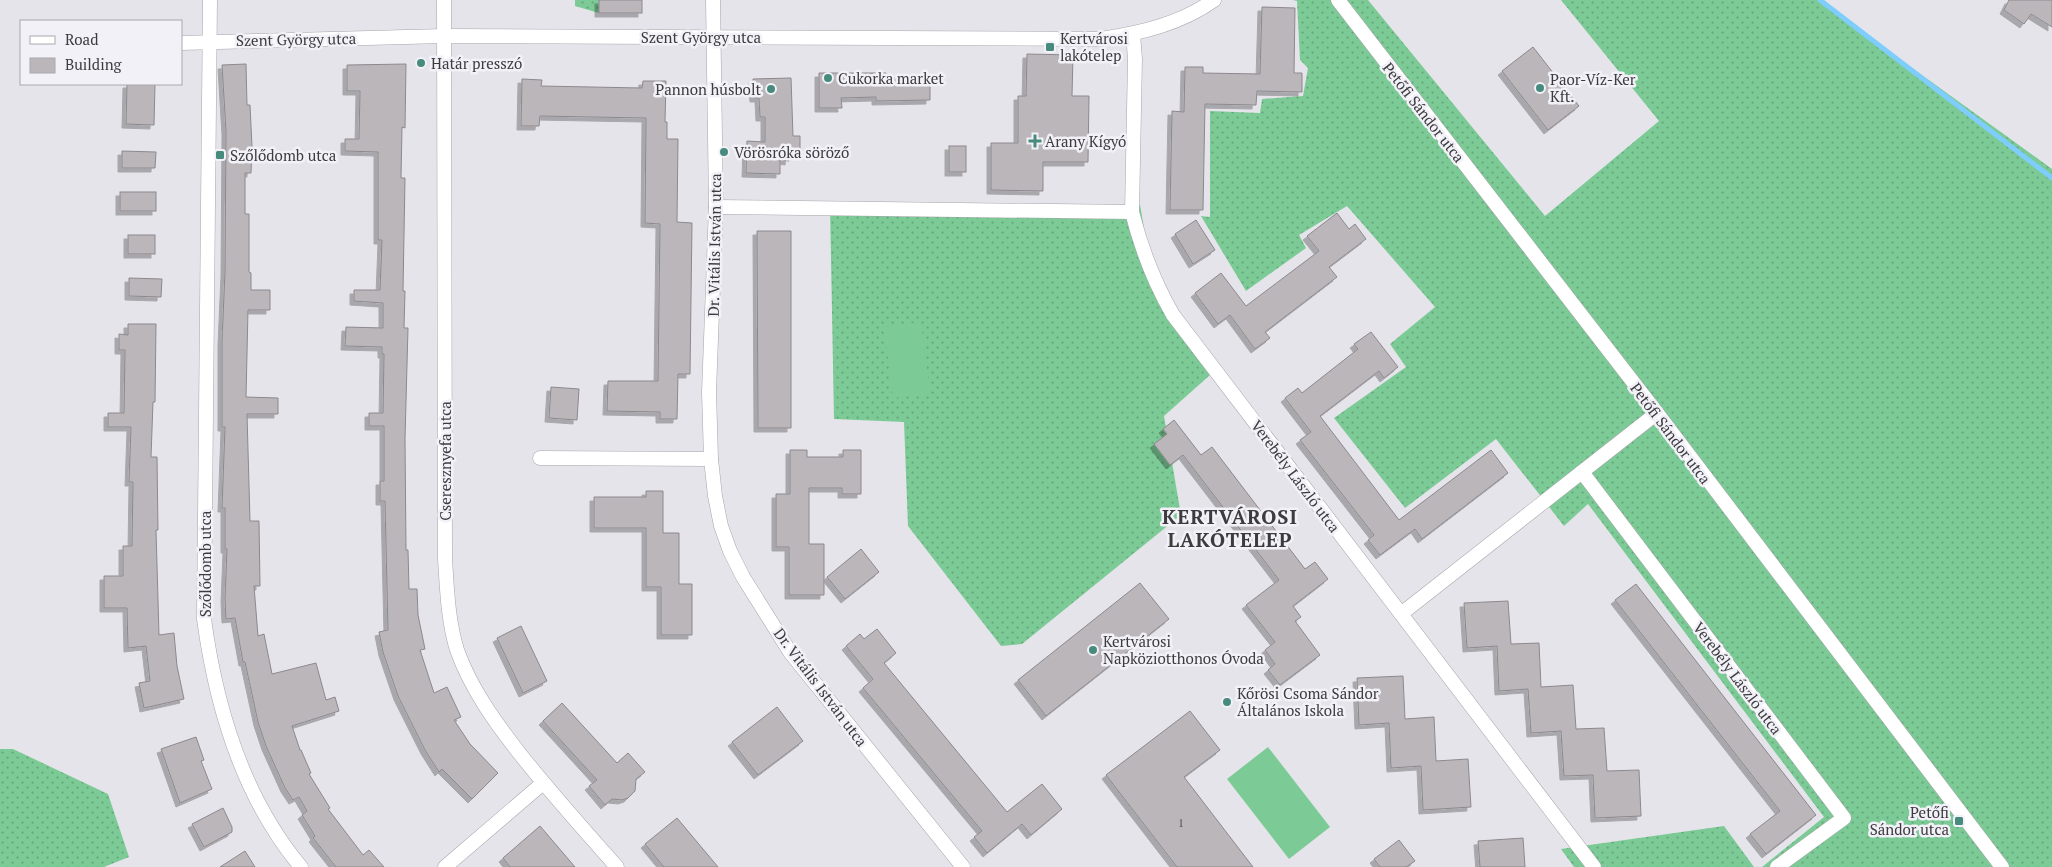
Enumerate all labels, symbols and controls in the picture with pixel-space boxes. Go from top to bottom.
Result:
legend [20,20,182,85]
street label: Szent György utca [641,27,762,47]
street label: Szent György utca [236,28,357,50]
place label: Kertvárosi lakótelep [1060,28,1128,65]
text: Road [65,29,98,49]
marker: Kertvárosi lakótelep [1044,41,1056,53]
place label: Határ presszó [431,53,522,73]
text: Building [65,54,123,74]
marker: Határ presszó [415,57,427,69]
street label: Petőfi Sándor utca [1379,58,1470,166]
place label: Cukorka market [838,68,944,88]
place label: Paor-Víz-Ker Kft. [1550,69,1636,106]
marker: Cukorka market [822,72,834,84]
place label: Pannon húsbolt [655,79,761,99]
marker: Paor-Víz-Ker Kft. [1534,82,1546,94]
marker: Pannon húsbolt [765,83,777,95]
place label: Arany Kígyó [1045,131,1126,151]
marker: Arany Kígyó [1029,135,1041,147]
place label: Vörösróka söröző [734,142,849,162]
place label: Szőlődomb utca [230,145,337,165]
marker: Vörösróka söröző [718,146,730,158]
marker: Szőlődomb utca [214,149,226,161]
street label: Dr. Vitális István utca [703,173,725,317]
street label: Petőfi Sándor utca [1626,378,1716,488]
street label: Cseresznyefa utca [435,401,455,521]
street label: Verebély László utca [1247,416,1345,537]
district label: KERTVÁROSI LAKÓTELEP [1162,503,1298,553]
street label: Szőlődomb utca [195,510,215,617]
street label: Verebély László utca [1689,618,1787,739]
street label: Dr. Vitális István utca [770,624,872,751]
place label: Kertvárosi Napköziotthonos Óvoda [1103,631,1264,668]
marker: Kertvárosi Napköziotthonos Óvoda [1087,644,1099,656]
place label: Kőrösi Csoma Sándor Általános Iskola [1237,683,1379,720]
marker: Kőrösi Csoma Sándor Általános Iskola [1221,696,1233,708]
place label: Petőfi Sándor utca [1870,802,1949,839]
house number: 1 [1178,815,1184,830]
marker: Petőfi Sándor utca [1953,815,1965,827]

